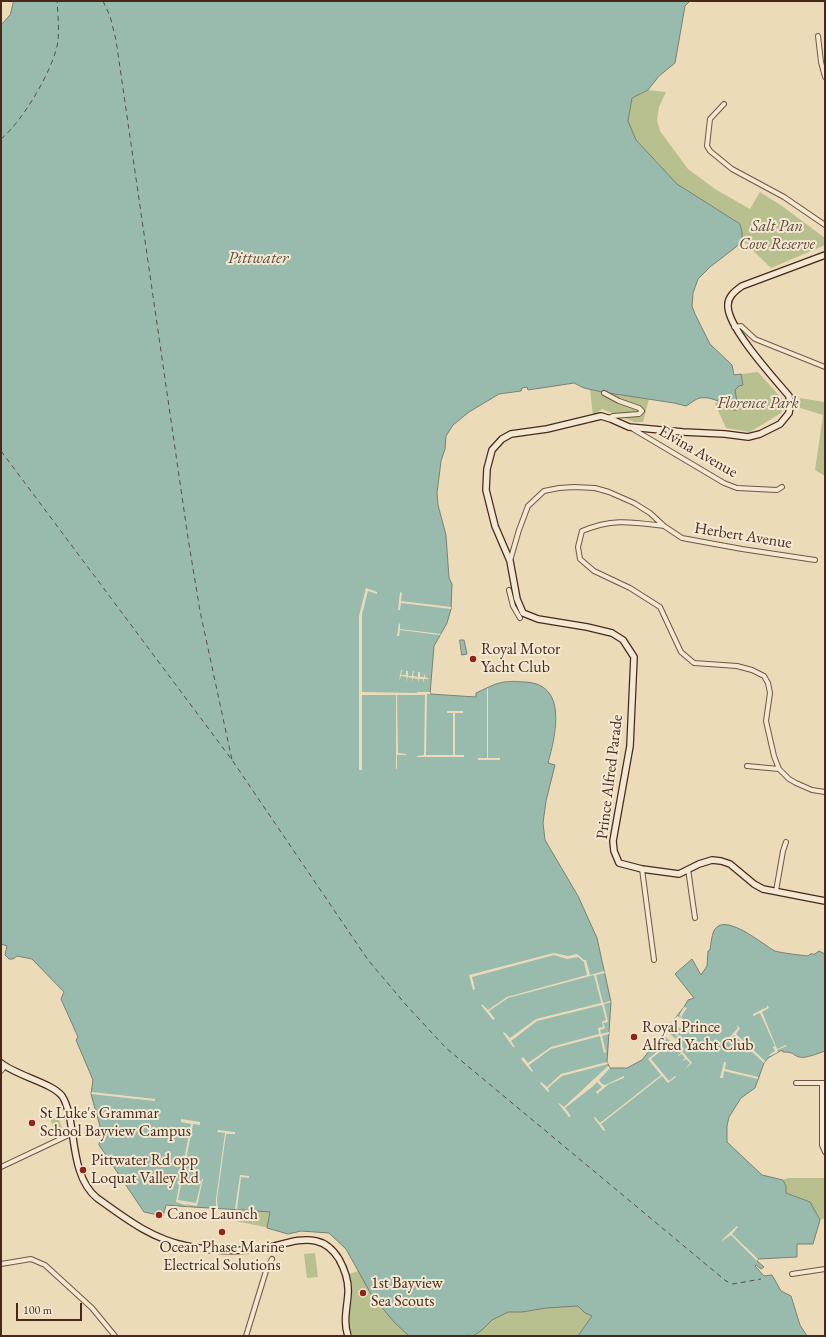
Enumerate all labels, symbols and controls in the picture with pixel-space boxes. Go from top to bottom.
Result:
park label: Salt Pan Cove Reserve [739,217,815,255]
water label: Pittwater [228,248,288,268]
park label: Florence Park [717,394,799,414]
street label: Elvina Avenue [655,422,741,482]
street label: Herbert Avenue [693,519,793,553]
place label: Royal Motor Yacht Club [481,640,560,678]
marker: Royal Motor Yacht Club [468,654,478,664]
street label: Prince Alfred Parade [593,714,627,840]
place label: Royal Prince Alfred Yacht Club [642,1018,754,1056]
marker: Royal Prince Alfred Yacht Club [629,1032,639,1042]
place label: St Luke's Grammar School Bayview Campus [40,1104,191,1142]
marker: St Luke's Grammar School Bayview Campus [27,1118,37,1128]
place label: Pittwater Rd opp Loquat Valley Rd [91,1151,199,1189]
marker: Pittwater Rd opp Loquat Valley Rd [78,1165,88,1175]
place label: Canoe Launch [167,1205,258,1225]
marker: Canoe Launch [154,1210,164,1220]
marker: Ocean Phase Marine Electrical Solutions [217,1227,227,1237]
place label: Ocean Phase Marine Electrical Solutions [159,1238,285,1276]
place label: 1st Bayview Sea Scouts [371,1274,443,1312]
marker: 1st Bayview Sea Scouts [358,1288,368,1298]
scale bar [18,1295,84,1321]
text: 100 m [23,1302,52,1318]

